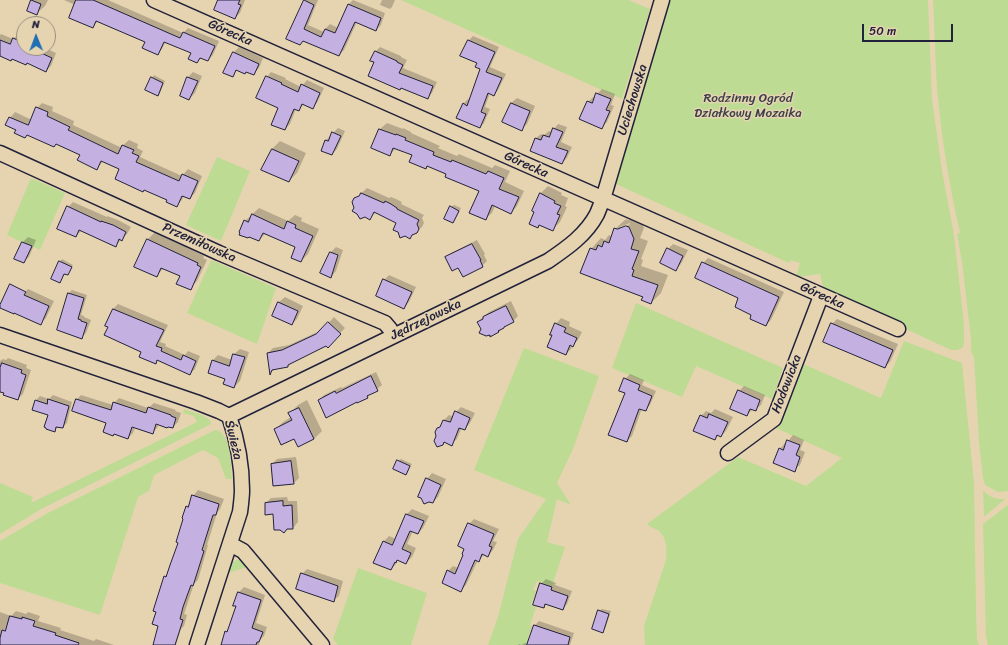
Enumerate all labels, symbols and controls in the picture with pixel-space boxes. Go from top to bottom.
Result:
text: N [32,15,40,34]
north arrow [16,16,56,56]
street label: Górecka [206,16,254,50]
scale bar [864,16,955,42]
text: 50 m [869,20,896,42]
street label: Uciechowska [615,63,651,137]
park label: Rodzinny Ogród Działkowy Mozaika [694,91,802,122]
street label: Górecka [502,148,550,182]
street label: Przemiłowska [160,220,238,266]
street label: Górecka [798,279,846,313]
street label: Jędrzejowska [388,296,464,344]
street label: Hodowicka [769,352,805,416]
street label: Świeża [221,419,245,461]

